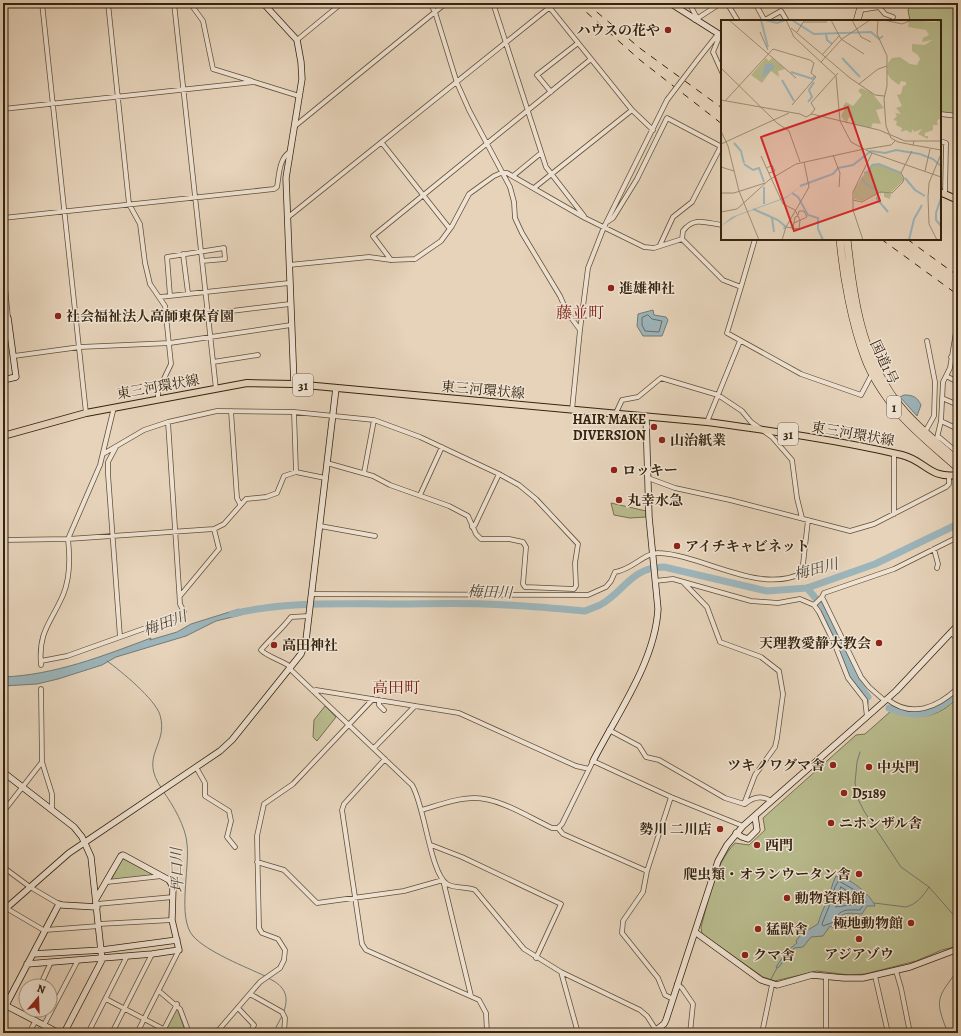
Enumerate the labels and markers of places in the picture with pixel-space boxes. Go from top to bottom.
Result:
place label: ハウスの花や [576,21,660,40]
marker: ハウスの花や [663,25,673,35]
place label: 進雄神社 [619,279,675,298]
marker: 進雄神社 [606,283,616,293]
place label: 社会福祉法人高師東保育園 [66,307,234,326]
marker: 社会福祉法人高師東保育園 [53,311,63,321]
place label: HAIR MAKE DIVERSION [572,410,646,445]
marker: HAIR MAKE DIVERSION [649,422,659,432]
place label: 山治紙業 [670,431,726,450]
marker: 山治紙業 [657,435,667,445]
place label: ロッキー [622,461,678,480]
marker: ロッキー [609,465,619,475]
place label: 丸幸水急 [627,491,683,510]
marker: 丸幸水急 [614,495,624,505]
place label: アイチキャビネット [685,537,810,556]
marker: アイチキャビネット [672,541,682,551]
place label: 天理教愛静大教会 [759,634,871,653]
place label: 高田神社 [282,636,338,655]
marker: 天理教愛静大教会 [874,638,884,648]
marker: 高田神社 [269,640,279,650]
place label: ツキノワグマ舎 [727,756,825,775]
place label: 中央門 [877,758,919,777]
marker: ツキノワグマ舎 [828,760,838,770]
marker: 中央門 [864,762,874,772]
place label: D5189 [852,784,886,803]
marker: D5189 [839,788,849,798]
place label: ニホンザル舎 [839,814,922,833]
marker: ニホンザル舎 [826,818,836,828]
place label: 勢川 二川店 [640,820,712,839]
marker: 勢川 二川店 [715,824,725,834]
place label: 西門 [765,836,793,855]
marker: 西門 [752,840,762,850]
place label: 爬虫類・オランウータン舎 [683,865,851,884]
marker: 爬虫類・オランウータン舎 [854,869,864,879]
place label: 動物資料館 [795,889,865,908]
marker: 動物資料館 [782,893,792,903]
place label: 極地動物館 [833,914,903,933]
marker: 極地動物館 [906,918,916,928]
place label: 猛獣舎 [766,920,808,939]
marker: 猛獣舎 [753,924,763,934]
marker: アジアゾウ [854,934,864,944]
place label: アジアゾウ [824,945,894,964]
place label: クマ舎 [753,946,795,965]
marker: クマ舎 [740,950,750,960]

